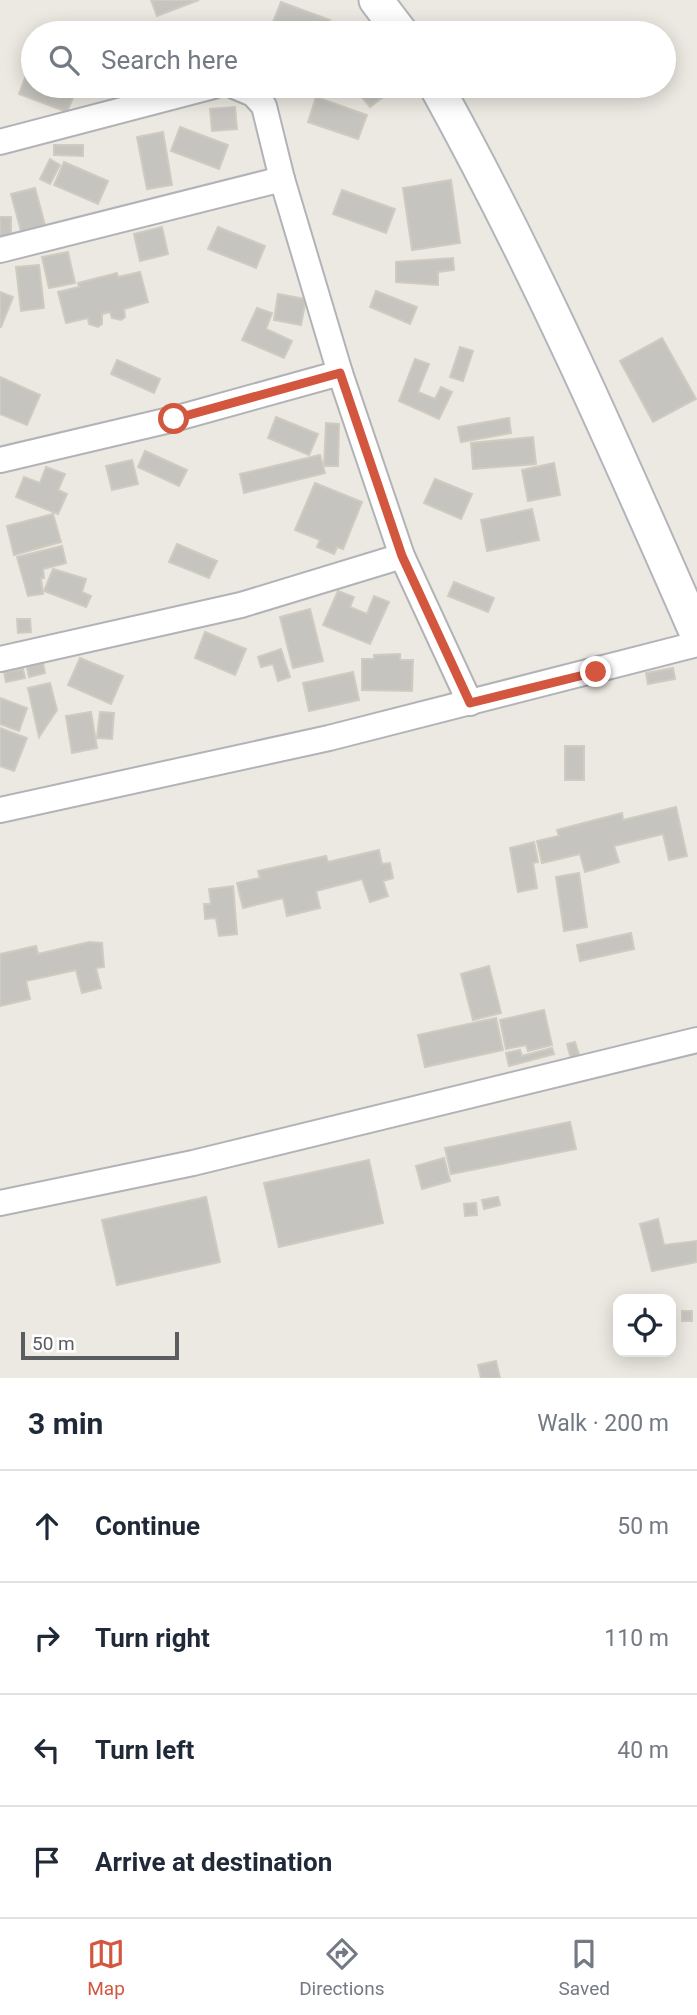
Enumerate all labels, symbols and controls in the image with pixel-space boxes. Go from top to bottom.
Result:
search box [21,21,676,98]
icon: search [45,41,83,79]
text: Search here [101,45,238,75]
route start [158,403,189,434]
route end [580,656,611,687]
map controls [613,1294,676,1357]
button: locate [613,1294,676,1357]
scale bar [21,1329,178,1361]
text: 50 m [32,1332,75,1355]
text: 3 min [28,1406,103,1441]
text: Walk · 200 m [537,1410,669,1437]
icon: ahead [28,1507,66,1545]
text: Continue [95,1511,200,1541]
text: 50 m [617,1513,669,1540]
icon: right [28,1619,66,1657]
text: Turn right [95,1623,210,1653]
text: 110 m [604,1625,669,1652]
icon: left [28,1731,66,1769]
text: Turn left [95,1735,194,1765]
text: 40 m [617,1737,669,1764]
icon: arrive [28,1843,66,1881]
text: Arrive at destination [95,1847,332,1877]
tab: Map [87,1935,125,2000]
tab: Directions [299,1935,384,2000]
tab: Saved [559,1935,610,2000]

